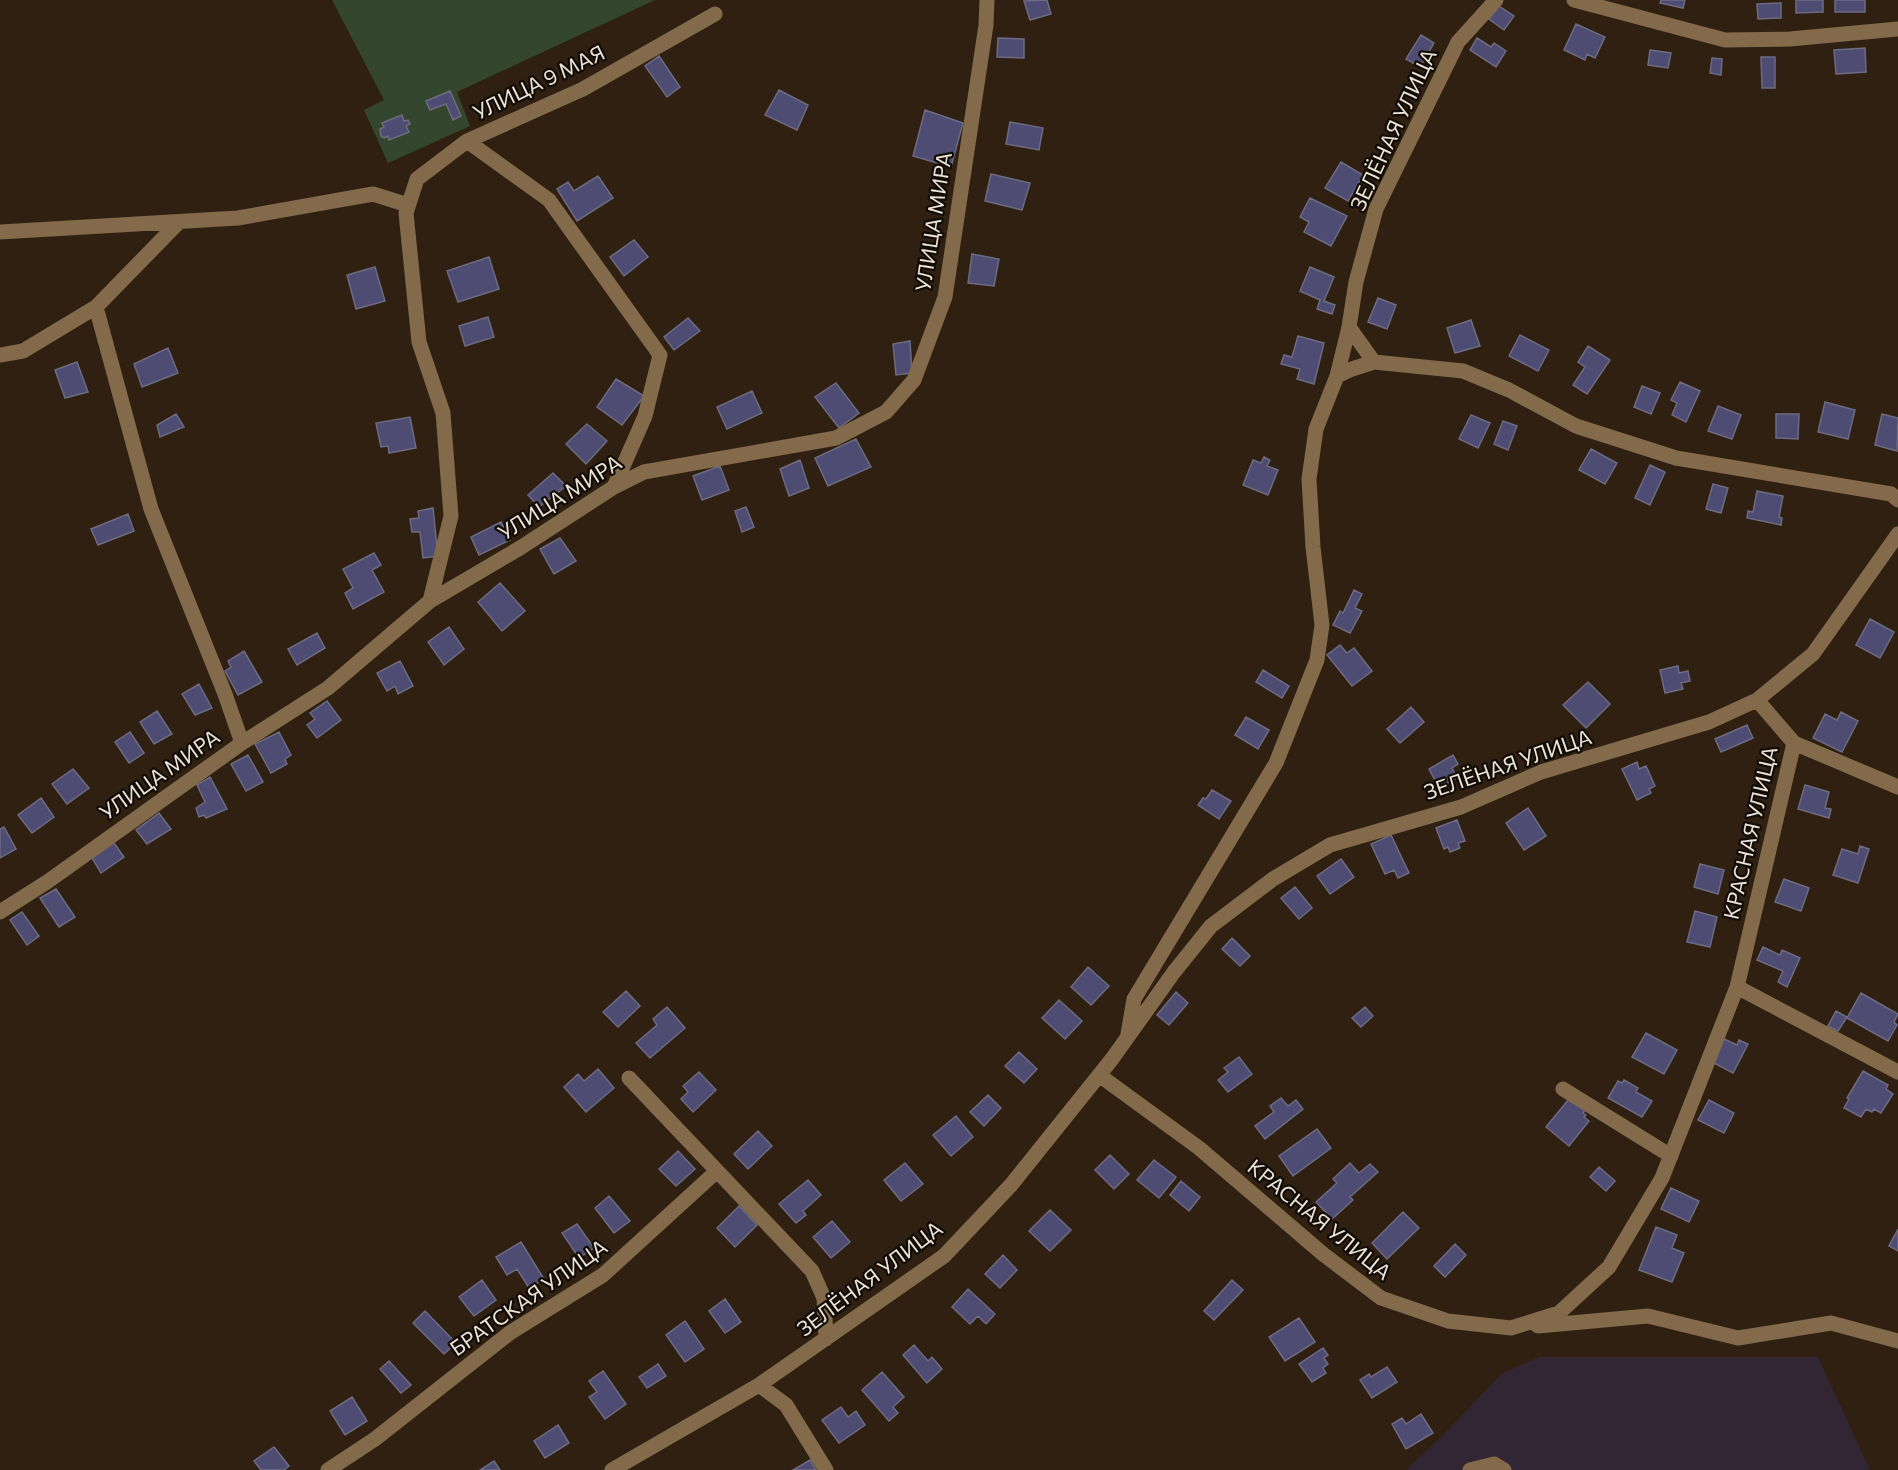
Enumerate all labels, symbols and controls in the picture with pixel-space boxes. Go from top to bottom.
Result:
street label: УЛИЦА 9 МАЯ [468,39,608,124]
street label: ЗЕЛЁНАЯ УЛИЦА [1344,45,1441,214]
street label: УЛИЦА МИРА [909,150,956,293]
street label: УЛИЦА МИРА [493,449,626,545]
street label: УЛИЦА МИРА [94,723,224,824]
street label: ЗЕЛЁНАЯ УЛИЦА [1420,723,1595,804]
street label: КРАСНАЯ УЛИЦА [1717,744,1782,922]
street label: КРАСНАЯ УЛИЦА [1243,1153,1397,1284]
street label: ЗЕЛЁНАЯ УЛИЦА [792,1215,947,1341]
street label: БРАТСКАЯ УЛИЦА [445,1233,612,1360]

